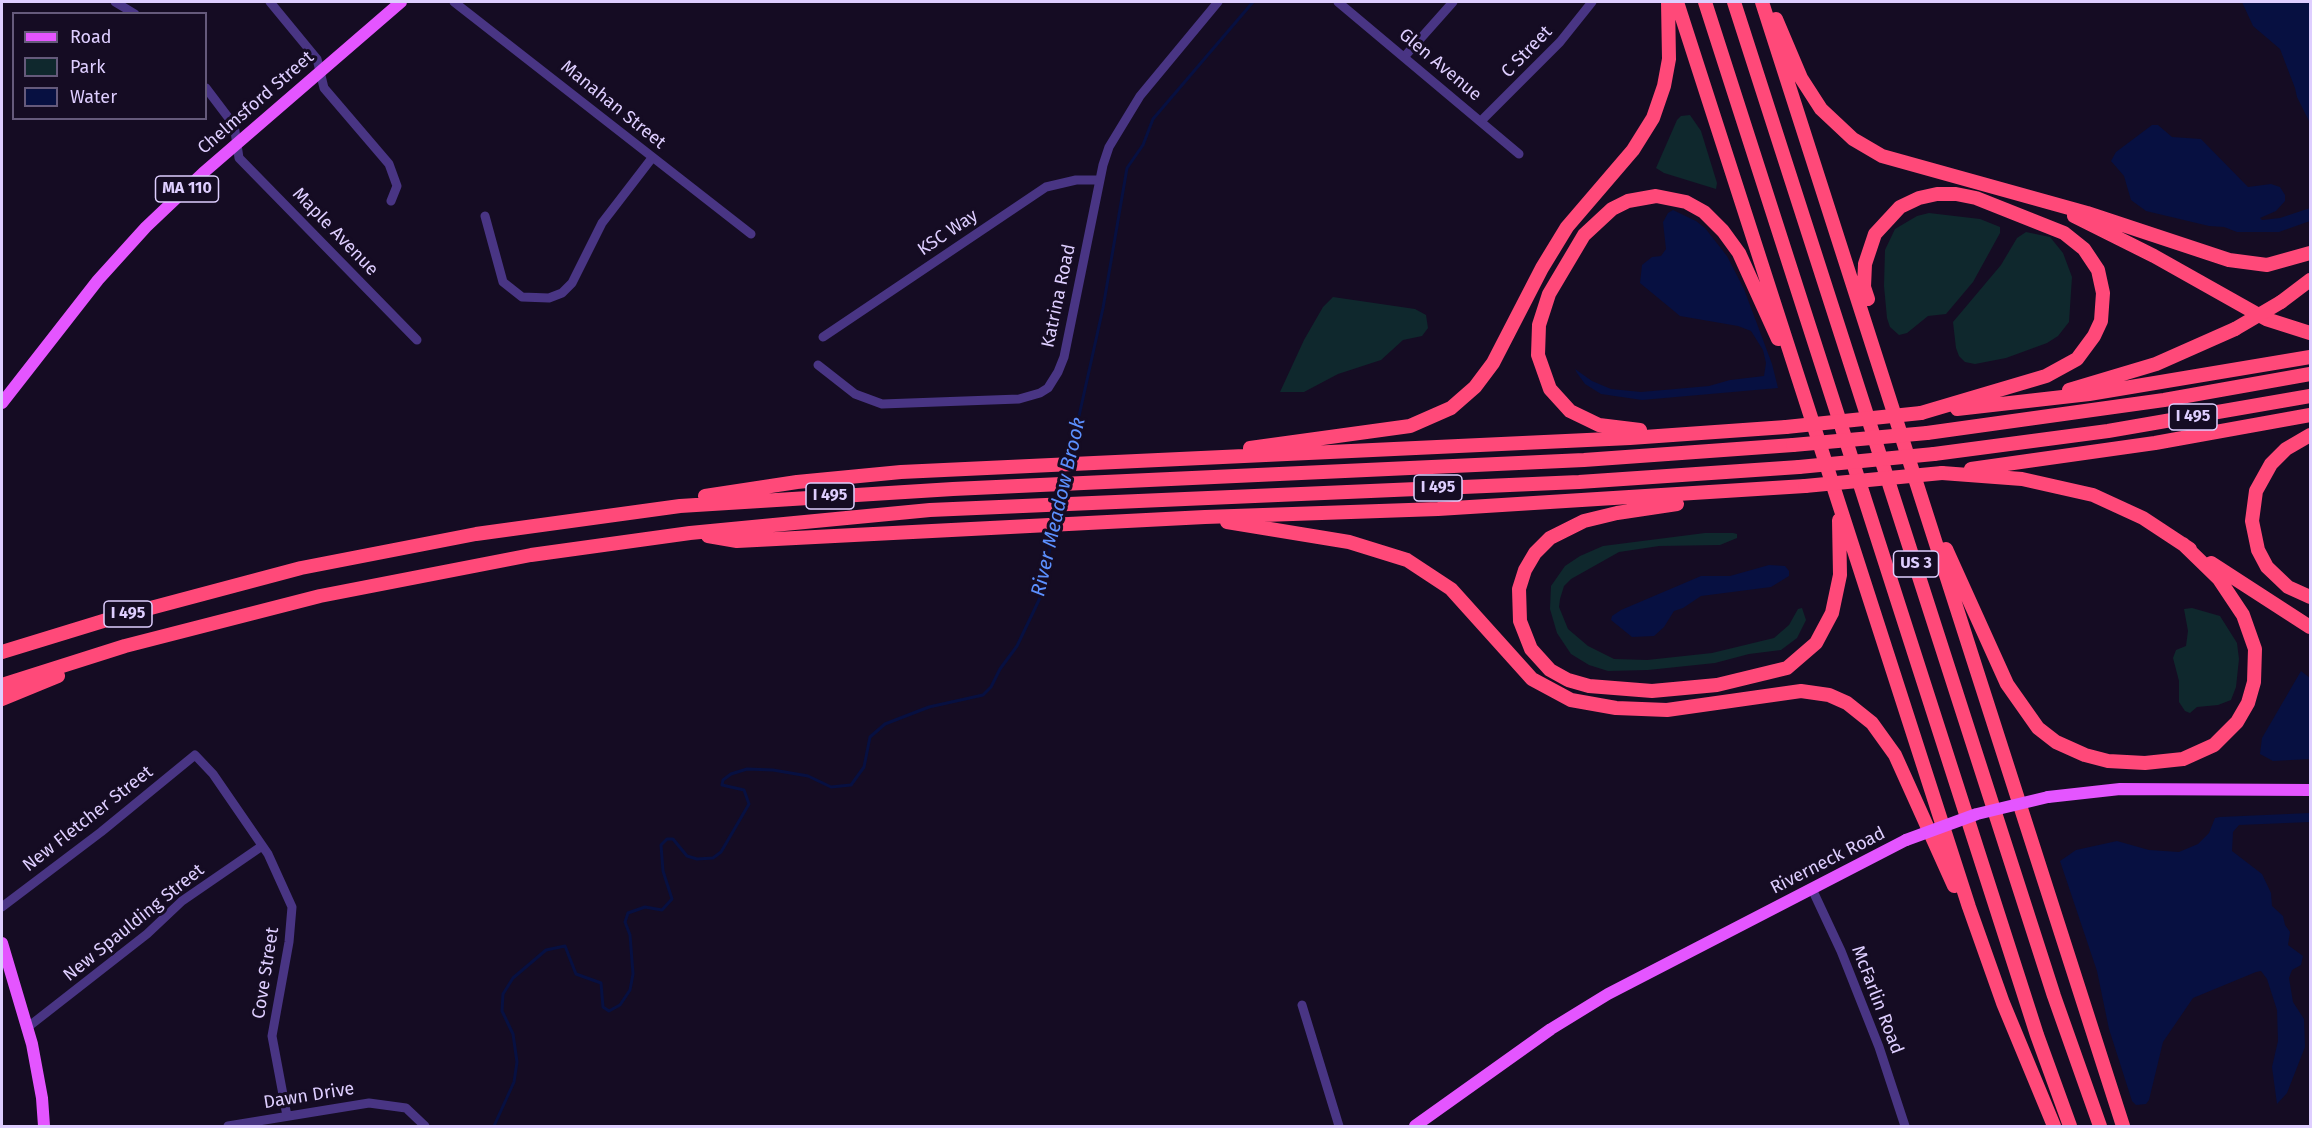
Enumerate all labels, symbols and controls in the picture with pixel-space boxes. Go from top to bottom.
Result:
legend [12,12,207,120]
street label: C Street [1497,22,1557,82]
street label: Glen Avenue [1394,24,1486,106]
text: Road [70,26,112,48]
street label: Chelmsford Street [194,47,318,159]
text: Park [70,56,105,78]
street label: Manahan Street [556,56,670,154]
text: Water [70,86,117,108]
road number: MA 110 [156,176,219,202]
street label: Maple Avenue [288,183,382,281]
street label: KSC Way [914,205,982,261]
street label: Katrina Road [1037,242,1081,350]
road number: I 495 [2169,404,2217,430]
water label: River Meadow Brook [1027,415,1091,599]
road number: I 495 [1414,475,1462,501]
road number: I 495 [806,483,854,509]
road number: US 3 [1894,551,1938,577]
road number: I 495 [104,601,152,627]
street label: New Fletcher Street [19,761,157,877]
street label: Riverneck Road [1767,823,1889,899]
street label: New Spaulding Street [59,860,209,986]
street label: Cove Street [248,926,284,1020]
street label: McFarlin Road [1846,943,1908,1057]
street label: Dawn Drive [262,1078,356,1114]

